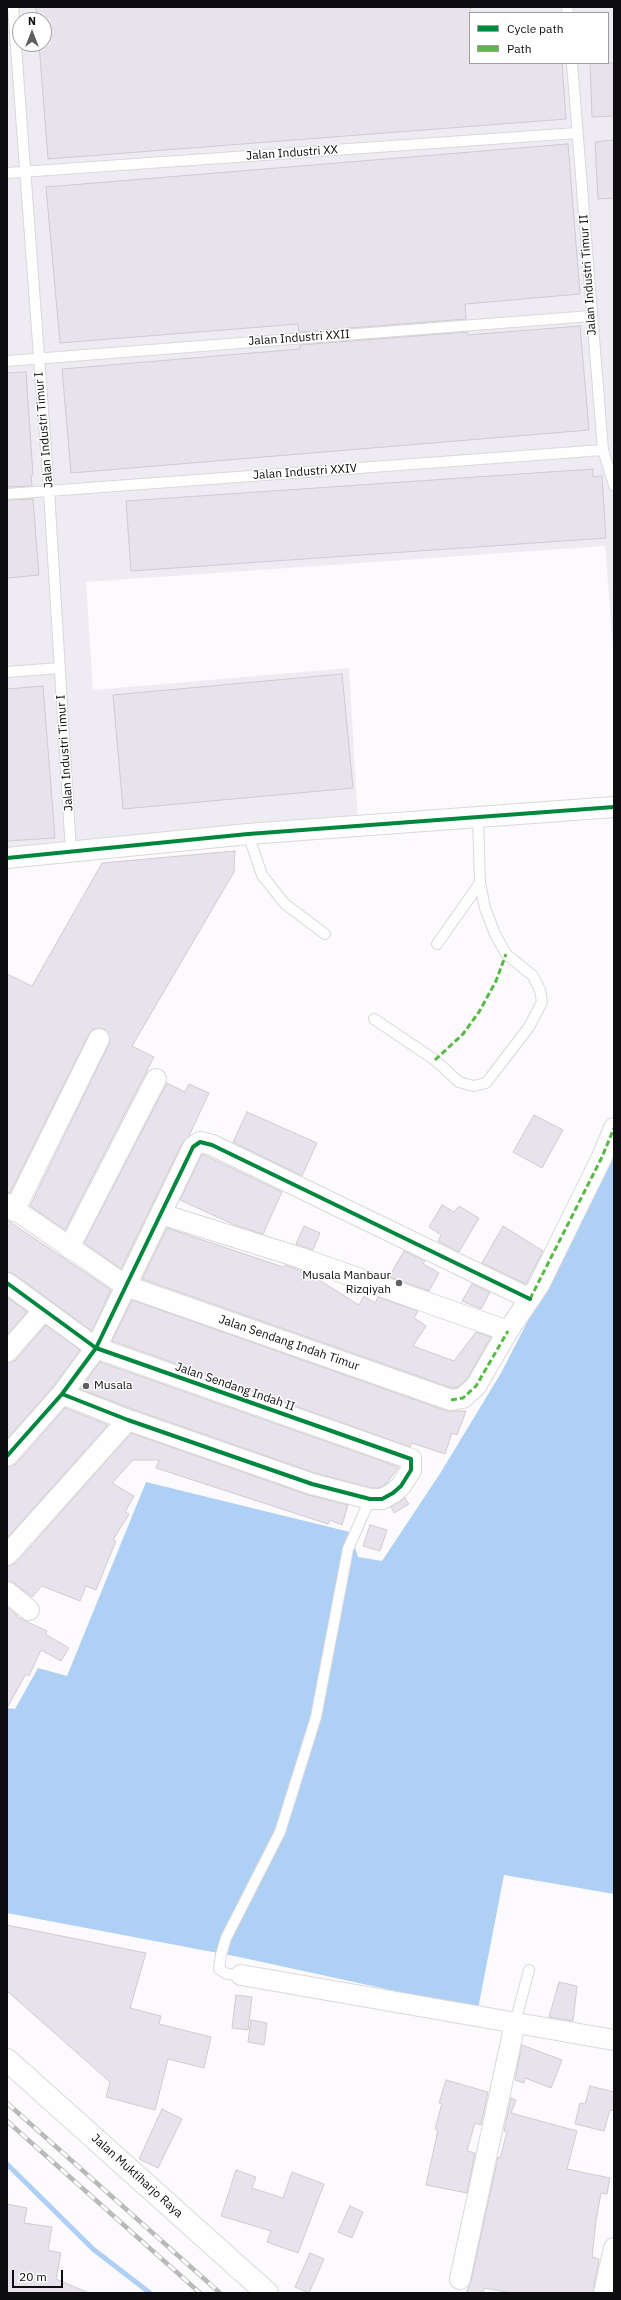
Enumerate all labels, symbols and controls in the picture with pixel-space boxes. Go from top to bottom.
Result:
north arrow [12,12,52,52]
legend [469,12,609,64]
text: N [28,14,36,28]
text: Cycle path [507,21,564,36]
text: Path [507,41,532,56]
street label: Jalan Industri XX [246,143,338,163]
street label: Jalan Industri Timur II [577,214,599,336]
street label: Jalan Industri XXII [248,327,350,349]
street label: Jalan Industri Timur I [32,371,56,489]
street label: Jalan Industri XXIV [252,461,358,483]
street label: Jalan Industri Timur I [54,694,76,812]
place label: Musala Manbaur Rizqiyah [302,1269,391,1297]
marker: Musala Manbaur Rizqiyah [394,1278,404,1288]
street label: Jalan Sendang Indah Timur [217,1312,361,1374]
street label: Jalan Sendang Indah II [173,1360,297,1414]
place label: Musala [94,1379,132,1393]
marker: Musala [81,1381,91,1391]
street label: Jalan Muktiharjo Raya [88,2131,186,2221]
scale bar [14,2262,65,2288]
text: 20 m [19,2269,47,2284]

